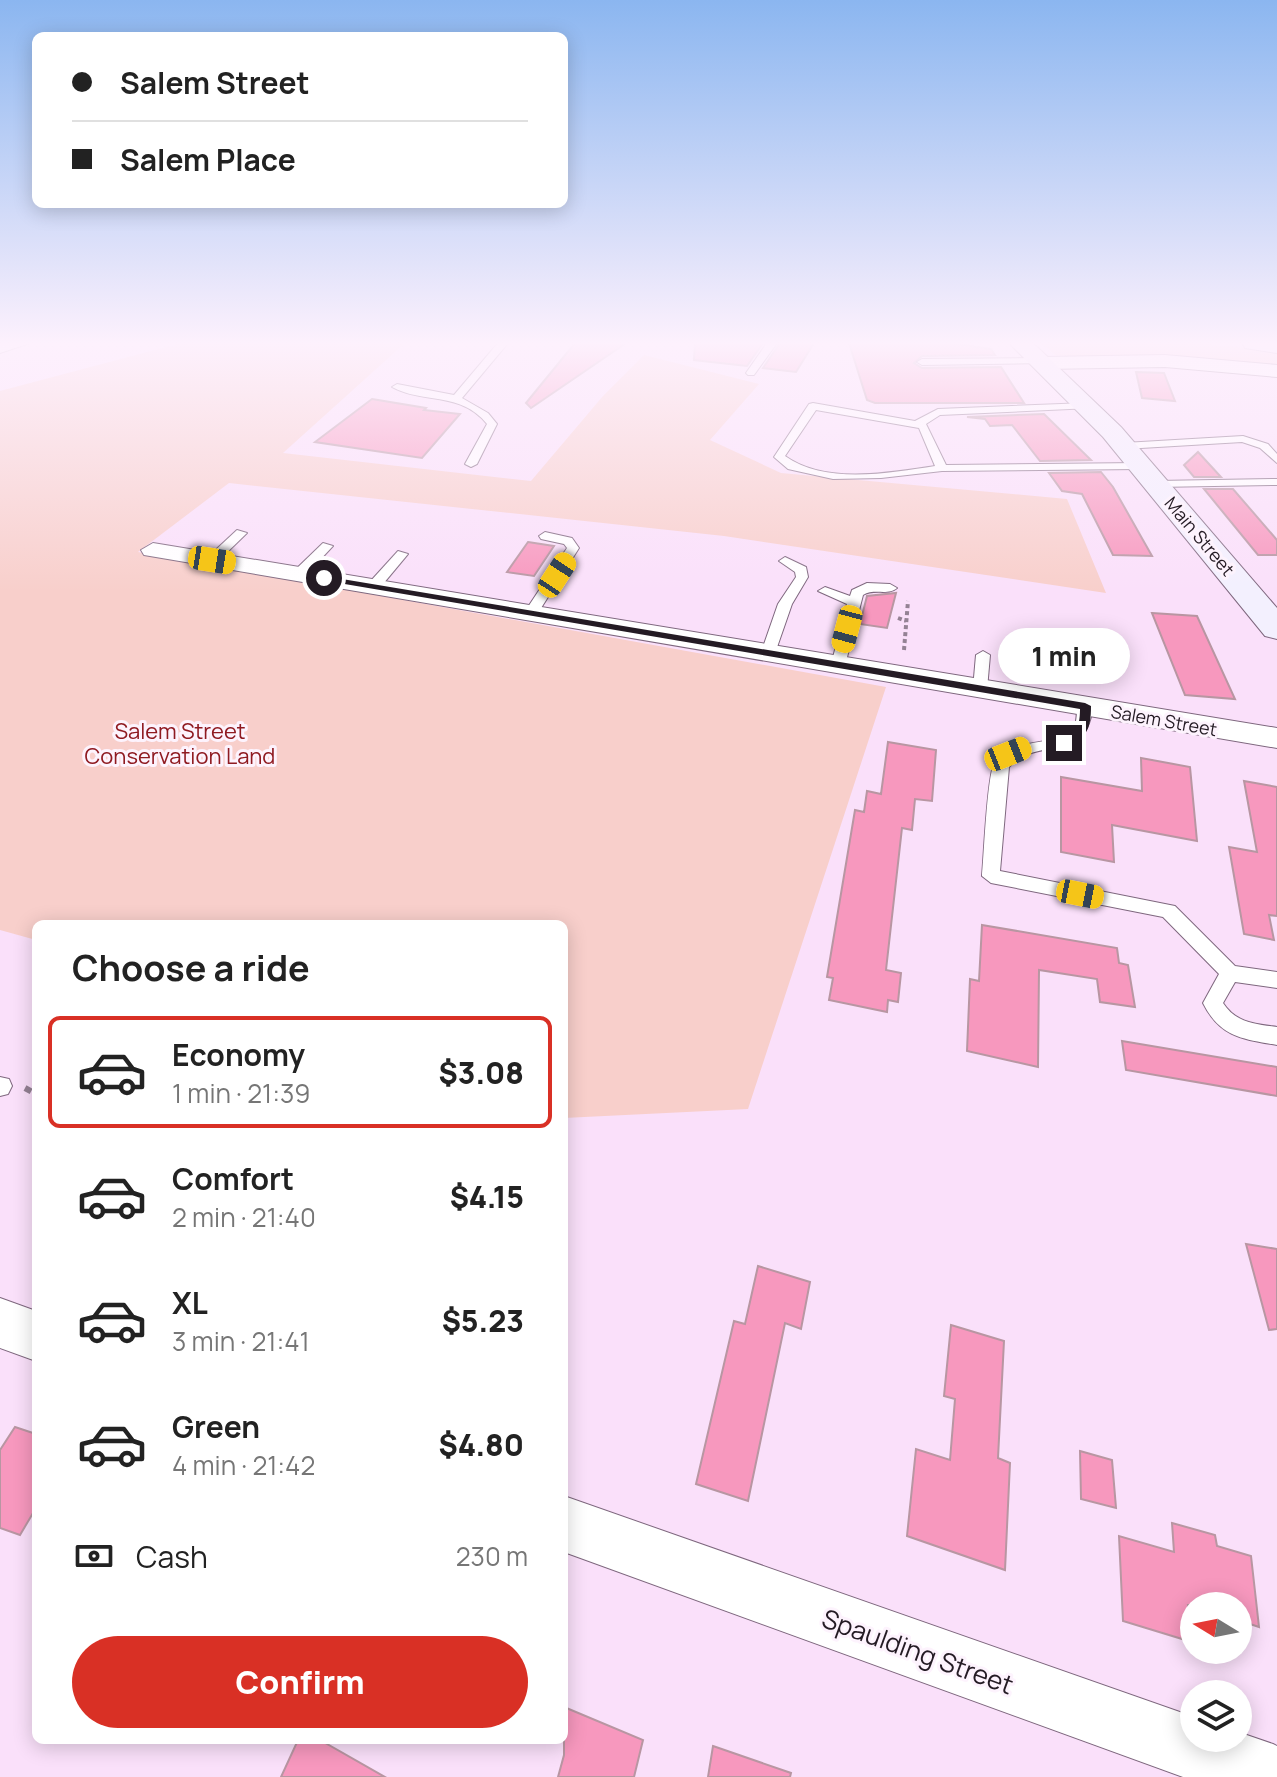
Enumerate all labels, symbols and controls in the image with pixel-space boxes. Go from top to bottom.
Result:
text: Salem Street [120,62,310,103]
text: Salem Place [120,139,296,180]
street label: Main Street [1160,491,1240,581]
car [186,544,238,576]
car [534,548,580,602]
route start [306,560,342,596]
car [829,603,865,655]
callout: 1 min [998,627,1130,683]
text: 1 min [1031,638,1097,674]
street label: Salem Street [1109,699,1219,741]
park label: Salem Street Conservation Land [85,716,275,771]
route end [1046,725,1082,761]
car [981,734,1035,774]
car [1054,878,1106,910]
text: Choose a ride [72,943,310,992]
text: Economy [172,1034,305,1075]
icon: car [76,1036,148,1108]
text: $3.08 [439,1052,524,1093]
text: 1 min · 21:39 [172,1075,310,1111]
text: Comfort [172,1158,294,1199]
icon: car [76,1160,148,1232]
text: $4.15 [450,1176,524,1217]
text: 2 min · 21:40 [172,1199,316,1235]
text: XL [172,1282,208,1323]
icon: car [76,1284,148,1356]
text: $5.23 [442,1300,524,1341]
text: 3 min · 21:41 [172,1323,310,1359]
text: Green [172,1406,260,1447]
icon: car [76,1408,148,1480]
text: $4.80 [438,1424,524,1465]
text: 4 min · 21:42 [172,1447,315,1483]
icon: cash [72,1534,116,1578]
text: Cash [136,1536,208,1577]
text: 230 m [456,1538,528,1574]
north arrow [1180,1592,1252,1664]
map controls [1180,1592,1252,1752]
street label: Spaulding Street [817,1600,1019,1702]
button: Confirm [72,1636,528,1728]
button: layers [1180,1680,1252,1752]

